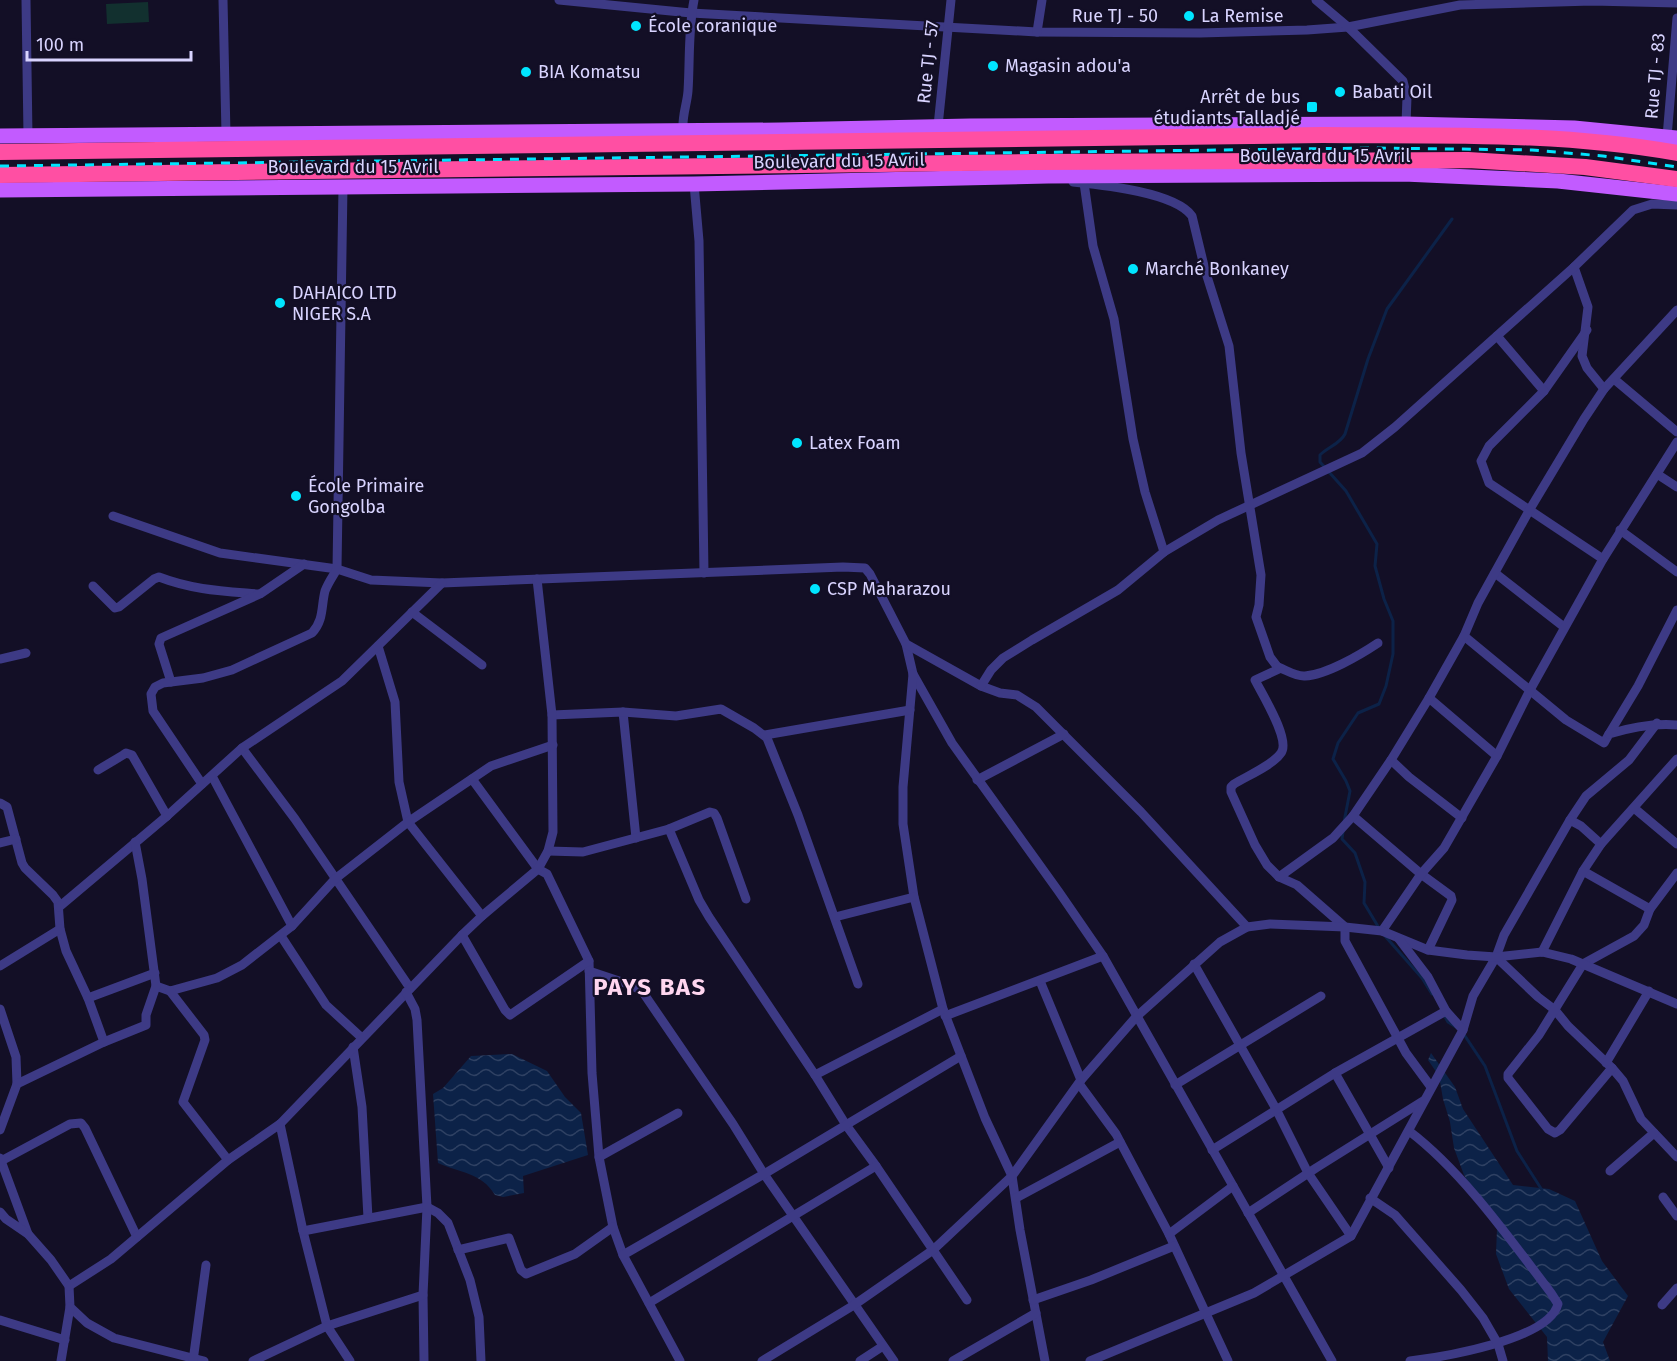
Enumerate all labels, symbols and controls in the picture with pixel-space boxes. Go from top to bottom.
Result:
street label: Rue TJ - 50 [1072,5,1158,27]
place label: La Remise [1201,5,1284,27]
marker: La Remise [1182,9,1196,23]
place label: École coranique [648,14,777,37]
marker: École coranique [629,19,643,33]
street label: Rue TJ - 57 [913,19,943,105]
scale bar [27,24,190,62]
street label: Rue TJ - 83 [1640,32,1670,120]
text: 100 m [36,34,84,56]
place label: Magasin adou'a [1005,55,1131,77]
marker: Magasin adou'a [986,59,1000,73]
place label: BIA Komatsu [538,61,641,83]
marker: BIA Komatsu [519,65,533,79]
place label: Babati Oil [1352,81,1432,103]
marker: Babati Oil [1333,85,1347,99]
place label: Arrêt de bus étudiants Talladjé [1153,86,1300,129]
marker: Arrêt de bus étudiants Talladjé [1305,100,1319,114]
street label: Boulevard du 15 Avril [1239,145,1411,167]
street label: Boulevard du 15 Avril [753,149,925,173]
street label: Boulevard du 15 Avril [267,156,439,178]
place label: Marché Bonkaney [1145,258,1289,280]
marker: Marché Bonkaney [1126,262,1140,276]
place label: DAHAICO LTD NIGER S.A [292,282,397,325]
marker: DAHAICO LTD NIGER S.A [273,296,287,310]
place label: Latex Foam [809,432,901,454]
marker: Latex Foam [790,436,804,450]
place label: École Primaire Gongolba [308,474,424,518]
marker: École Primaire Gongolba [289,489,303,503]
place label: CSP Maharazou [827,578,951,600]
marker: CSP Maharazou [808,582,822,596]
district label: PAYS BAS [593,973,707,1001]

